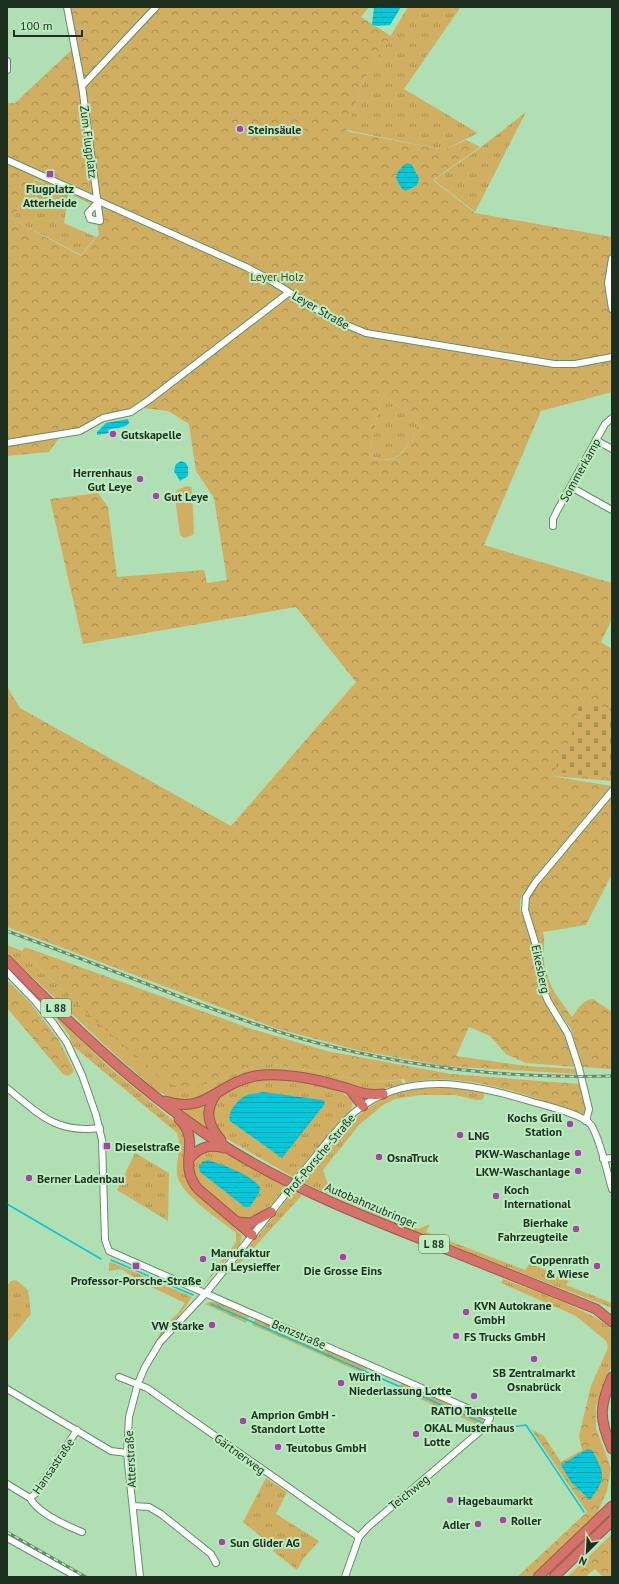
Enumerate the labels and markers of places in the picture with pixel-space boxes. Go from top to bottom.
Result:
place label: Steinsäule [248,122,301,137]
marker: Steinsäule [235,124,245,134]
marker: Flugplatz Atterheide [45,169,55,179]
place label: Flugplatz Atterheide [23,181,77,210]
place label: Gutskapelle [121,427,182,442]
marker: Gutskapelle [108,429,118,439]
place label: Herrenhaus Gut Leye [73,465,132,494]
marker: Herrenhaus Gut Leye [135,474,145,484]
place label: Gut Leye [164,489,208,504]
marker: Gut Leye [151,491,161,501]
place label: Kochs Grill Station [507,1110,562,1139]
marker: Kochs Grill Station [565,1119,575,1129]
place label: LNG [468,1128,489,1143]
marker: LNG [455,1130,465,1140]
place label: Dieselstraße [115,1139,180,1154]
marker: Dieselstraße [102,1141,112,1151]
place label: PKW-Waschanlage [475,1146,570,1161]
marker: PKW-Waschanlage [573,1148,583,1158]
place label: OsnaTruck [387,1150,439,1165]
marker: OsnaTruck [374,1152,384,1162]
place label: LKW-Waschanlage [476,1164,570,1179]
marker: LKW-Waschanlage [573,1166,583,1176]
place label: Berner Ladenbau [37,1171,124,1186]
marker: Berner Ladenbau [24,1173,34,1183]
place label: Koch International [504,1182,571,1211]
marker: Koch International [491,1191,501,1201]
place label: Bierhake Fahrzeugteile [498,1215,568,1244]
marker: Bierhake Fahrzeugteile [571,1224,581,1234]
place label: Manufaktur Jan Leysieffer [210,1245,281,1274]
marker: Die Grosse Eins [338,1252,348,1262]
place label: Coppenrath & Wiese [530,1252,589,1281]
marker: Manufaktur Jan Leysieffer [198,1254,208,1264]
marker: Professor-Porsche-Straße [131,1261,141,1271]
marker: Coppenrath & Wiese [592,1261,602,1271]
place label: Die Grosse Eins [304,1263,382,1278]
place label: Professor-Porsche-Straße [71,1273,201,1288]
place label: KVN Autokrane GmbH [474,1298,552,1327]
marker: KVN Autokrane GmbH [461,1307,471,1317]
place label: VW Starke [151,1318,204,1333]
marker: VW Starke [207,1320,217,1330]
place label: FS Trucks GmbH [464,1329,546,1344]
marker: FS Trucks GmbH [451,1331,461,1341]
marker: SB Zentralmarkt Osnabrück [529,1354,539,1364]
place label: SB Zentralmarkt Osnabrück [493,1365,576,1394]
place label: Würth Niederlassung Lotte [349,1369,452,1398]
marker: Würth Niederlassung Lotte [336,1378,346,1388]
marker: RATIO Tankstelle [469,1391,479,1401]
place label: RATIO Tankstelle [431,1403,517,1418]
place label: Amprion GmbH - Standort Lotte [251,1407,336,1436]
marker: Amprion GmbH - Standort Lotte [238,1416,248,1426]
place label: OKAL Musterhaus Lotte [424,1420,515,1449]
marker: OKAL Musterhaus Lotte [411,1429,421,1439]
place label: Teutobus GmbH [286,1440,367,1455]
marker: Teutobus GmbH [273,1442,283,1452]
place label: Hagebaumarkt [458,1493,534,1508]
marker: Hagebaumarkt [445,1495,455,1505]
place label: Roller [511,1513,542,1528]
marker: Roller [498,1515,508,1525]
place label: Adler [442,1517,471,1532]
marker: Adler [473,1519,483,1529]
place label: Sun Glider AG [230,1535,300,1550]
marker: Sun Glider AG [217,1537,227,1547]

